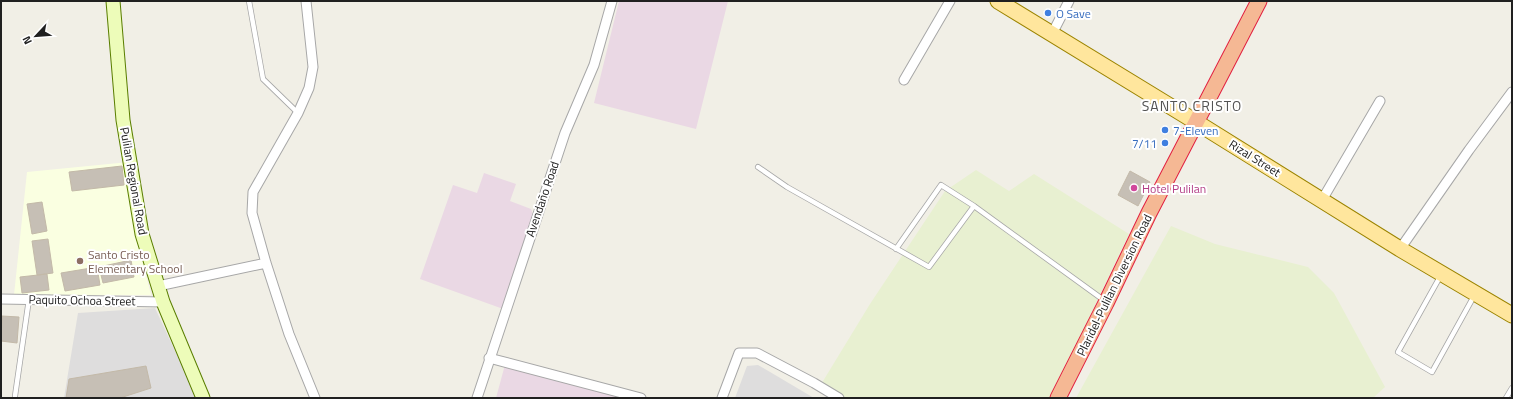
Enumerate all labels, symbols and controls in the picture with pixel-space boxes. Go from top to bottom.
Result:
place label: O Save [1056,4,1091,23]
marker: O Save [1043,8,1053,18]
north arrow [16,16,56,56]
text: N [18,33,36,47]
district label: SANTO CRISTO [1142,95,1242,116]
place label: 7-Eleven [1173,121,1219,140]
marker: 7-Eleven [1160,125,1170,135]
street label: Pulilan Regional Road [115,126,153,236]
place label: 7/11 [1132,134,1157,153]
street label: Rizal Street [1225,135,1285,182]
marker: 7/11 [1160,138,1170,148]
street label: Avendaño Road [520,159,564,239]
place label: Hotel Pulilan [1142,179,1206,198]
marker: Hotel Pulilan [1129,183,1139,193]
street label: Plaridel-Pulilan Diversion Road [1071,211,1157,359]
place label: Santo Cristo Elementary School [88,245,182,278]
marker: Santo Cristo Elementary School [75,256,85,266]
street label: Paquito Ochoa Street [28,290,136,310]

